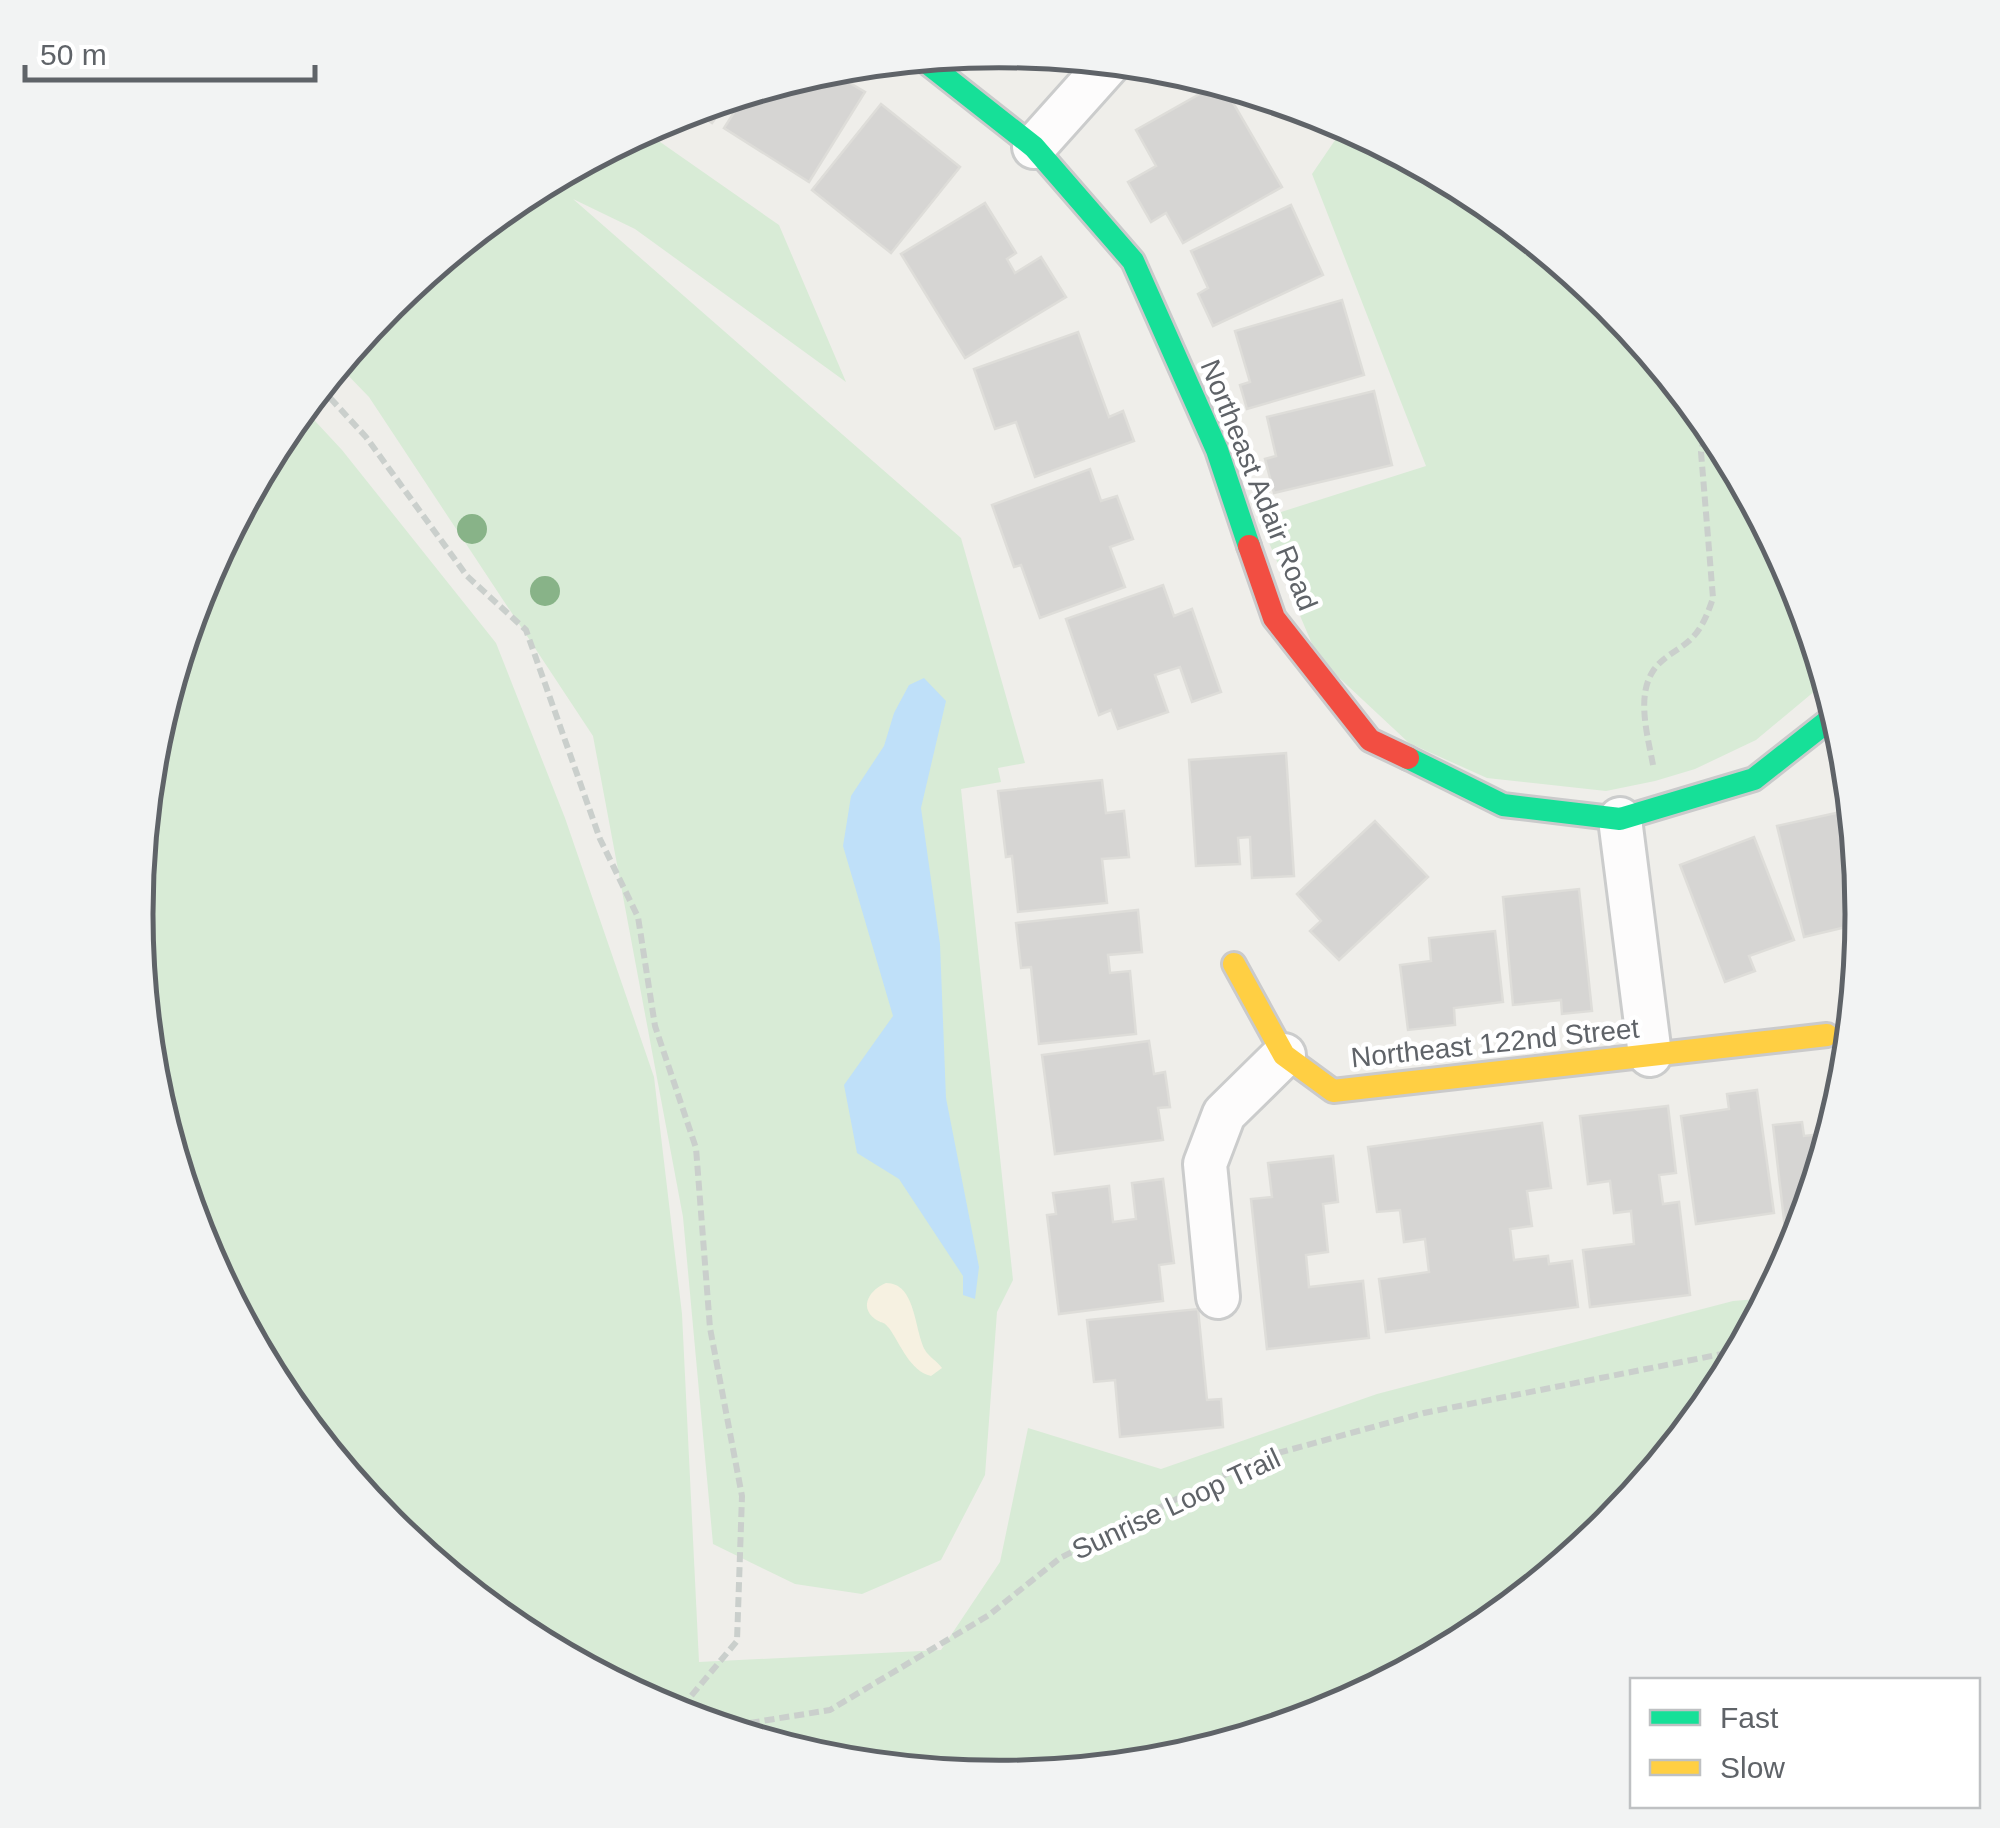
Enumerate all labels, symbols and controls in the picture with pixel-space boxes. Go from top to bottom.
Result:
scale bar [25,20,315,82]
text: 50 m [40,38,107,71]
street label: Northeast Adair Road [1194,355,1324,615]
street label: Northeast 122nd Street [1349,1012,1641,1074]
street label: Sunrise Loop Trail [1067,1442,1285,1566]
legend [1630,1678,1980,1808]
text: Fast [1720,1701,1779,1734]
text: Slow [1720,1751,1785,1784]

